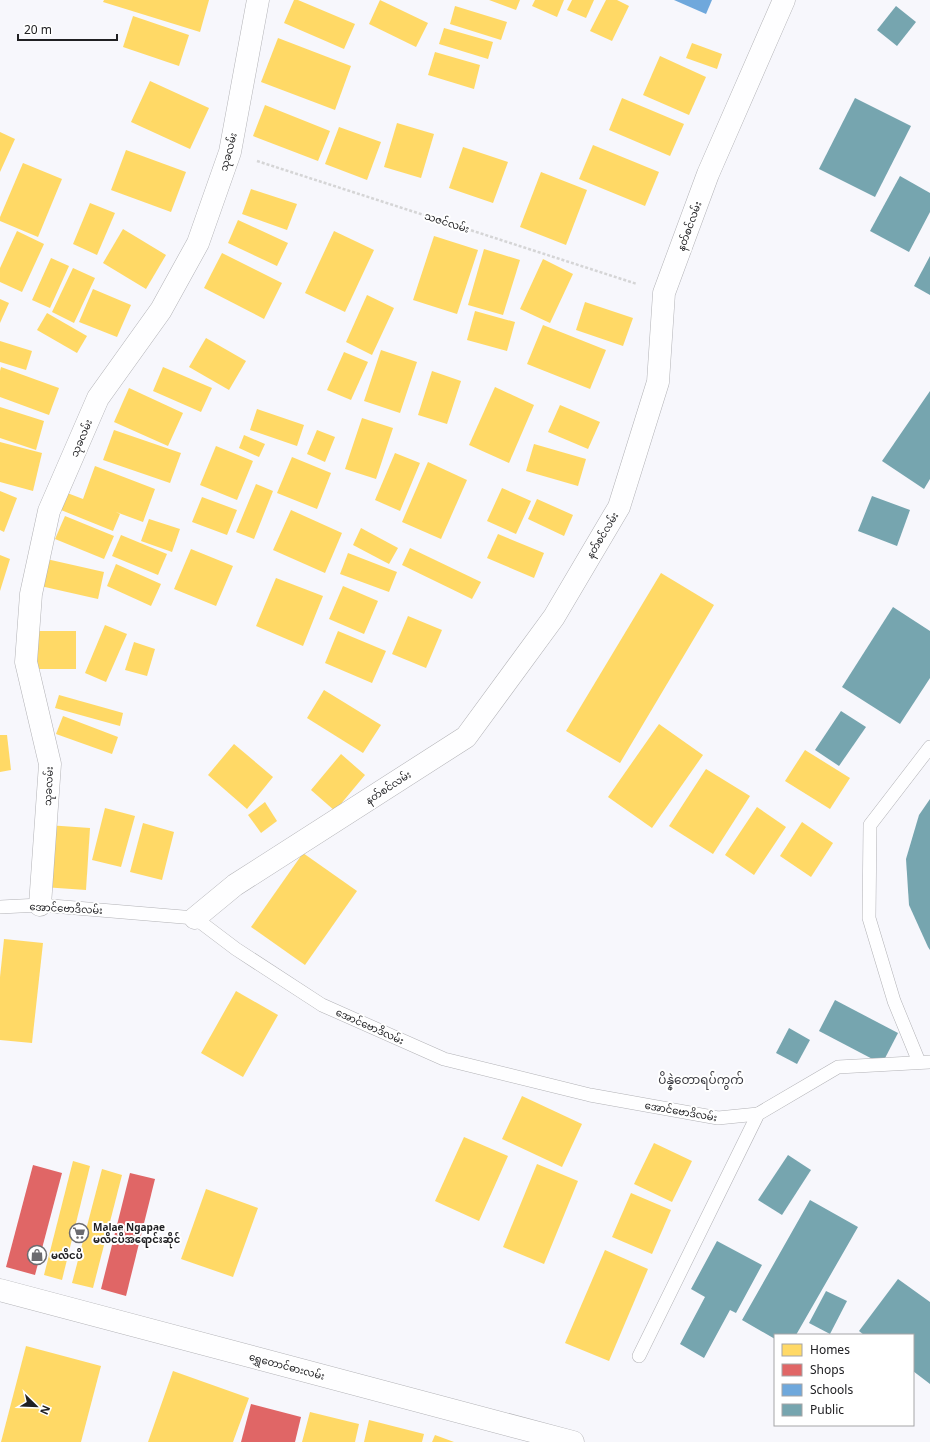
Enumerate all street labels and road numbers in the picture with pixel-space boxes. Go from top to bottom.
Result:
street label: သုခလမ်း [214,131,246,174]
street label: နတ်စင်လမ်း [672,199,710,255]
street label: သဇင်လမ်း [421,206,472,241]
street label: သုခလမ်း [65,416,101,461]
street label: နတ်စင်လမ်း [581,508,626,564]
street label: နတ်စင်လမ်း [361,765,417,812]
street label: သုခလမ်း [38,766,62,806]
street label: အောင်ဗောဒိလမ်း [29,897,103,923]
street label: အောင်ဗောဒိလမ်း [331,1003,407,1053]
street label: အောင်ဗောဒိလမ်း [643,1096,719,1130]
street label: ရွှေတောင်ဓားလမ်း [246,1347,327,1389]

